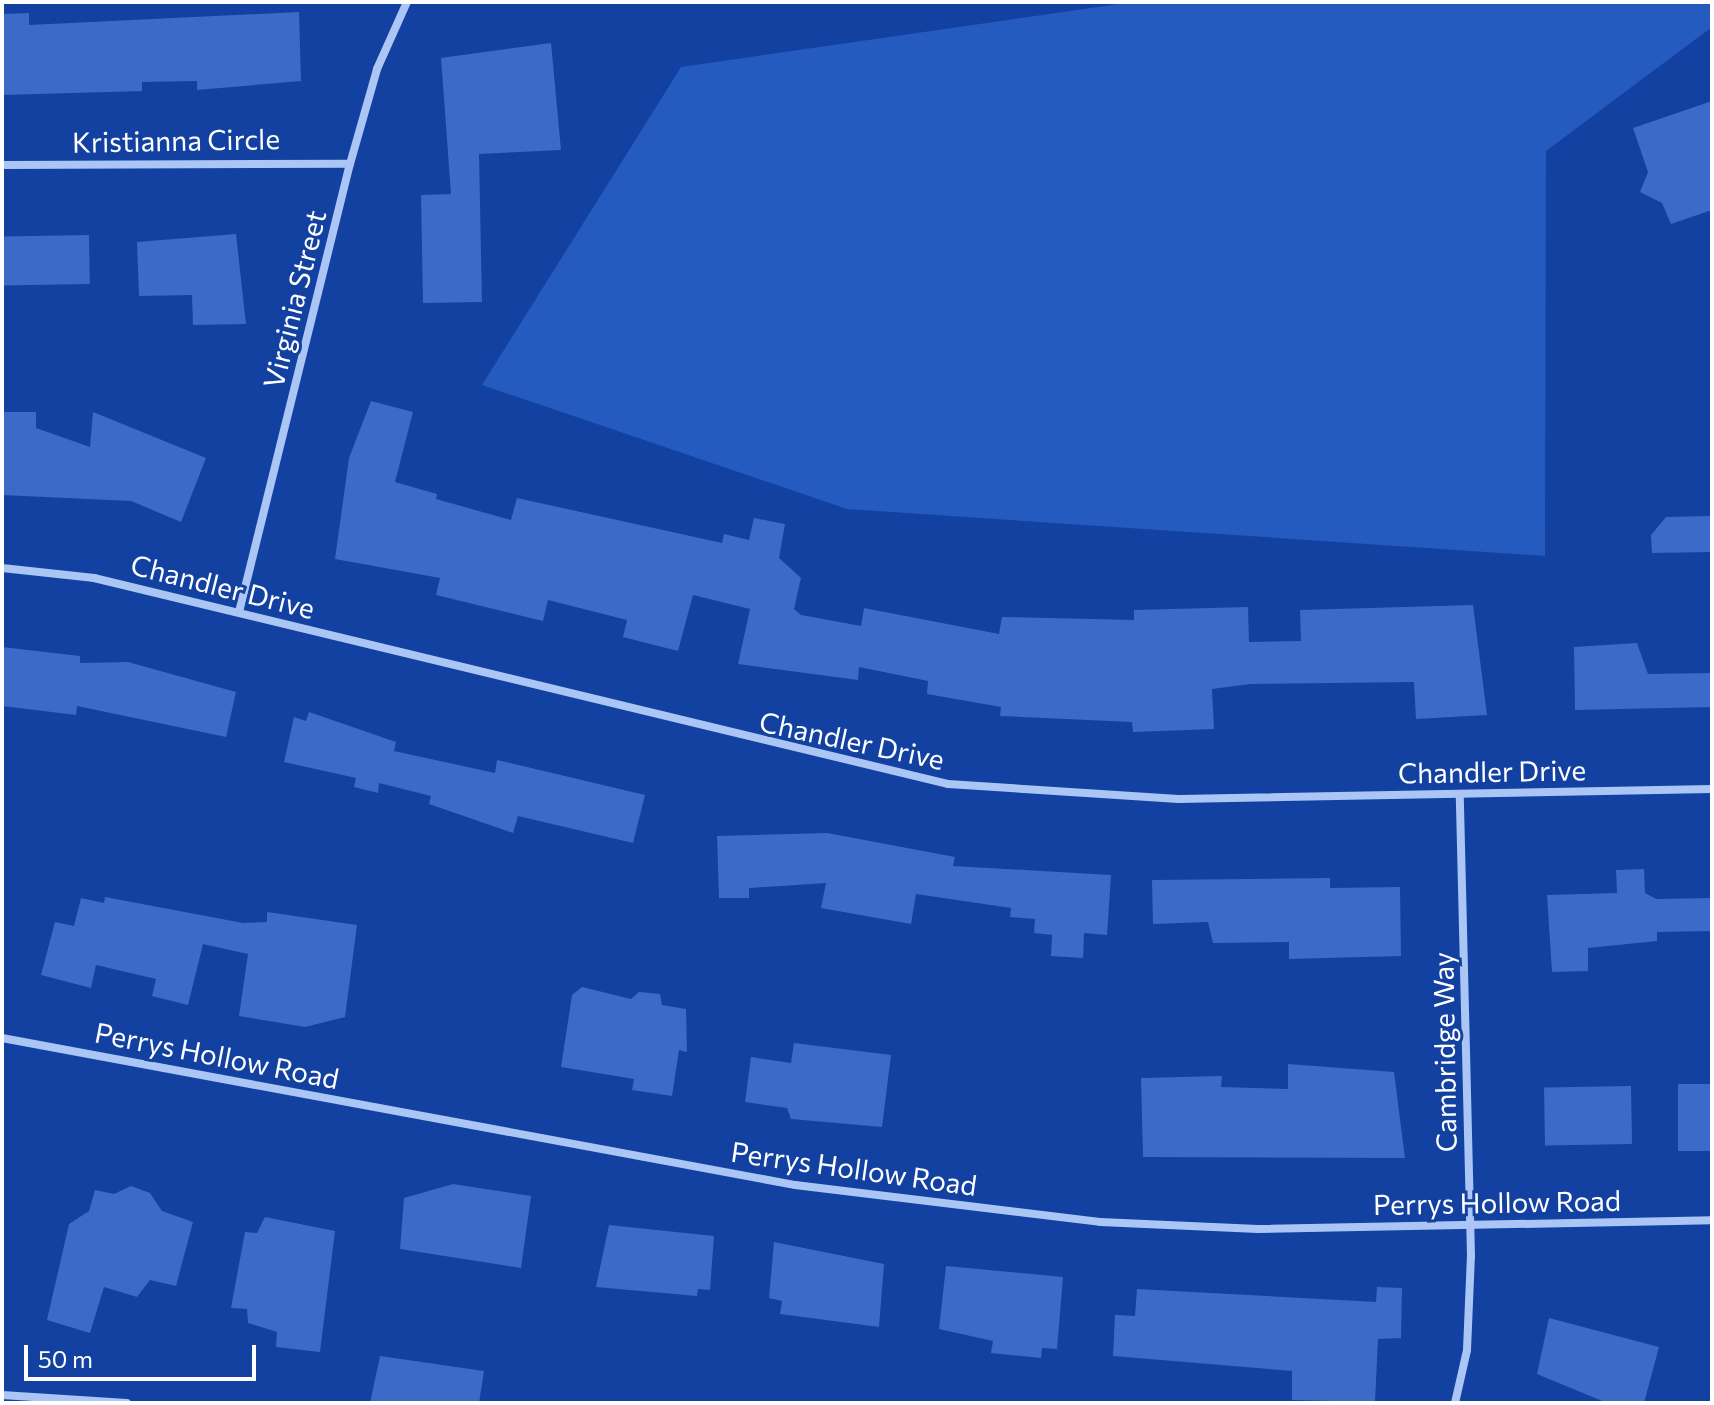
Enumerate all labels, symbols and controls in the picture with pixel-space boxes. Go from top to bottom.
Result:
street label: Kristianna Circle [72,121,280,159]
street label: Virginia Street [256,206,332,392]
street label: Chandler Drive [128,547,318,625]
street label: Chandler Drive [756,704,948,776]
street label: Chandler Drive [1398,753,1586,789]
street label: Cambridge Way [1425,952,1463,1152]
street label: Perrys Hollow Road [92,1015,342,1095]
street label: Perrys Hollow Road [729,1134,979,1202]
street label: Perrys Hollow Road [1373,1183,1621,1221]
scale bar [28,1329,260,1379]
text: 50 m [38,1344,93,1373]

